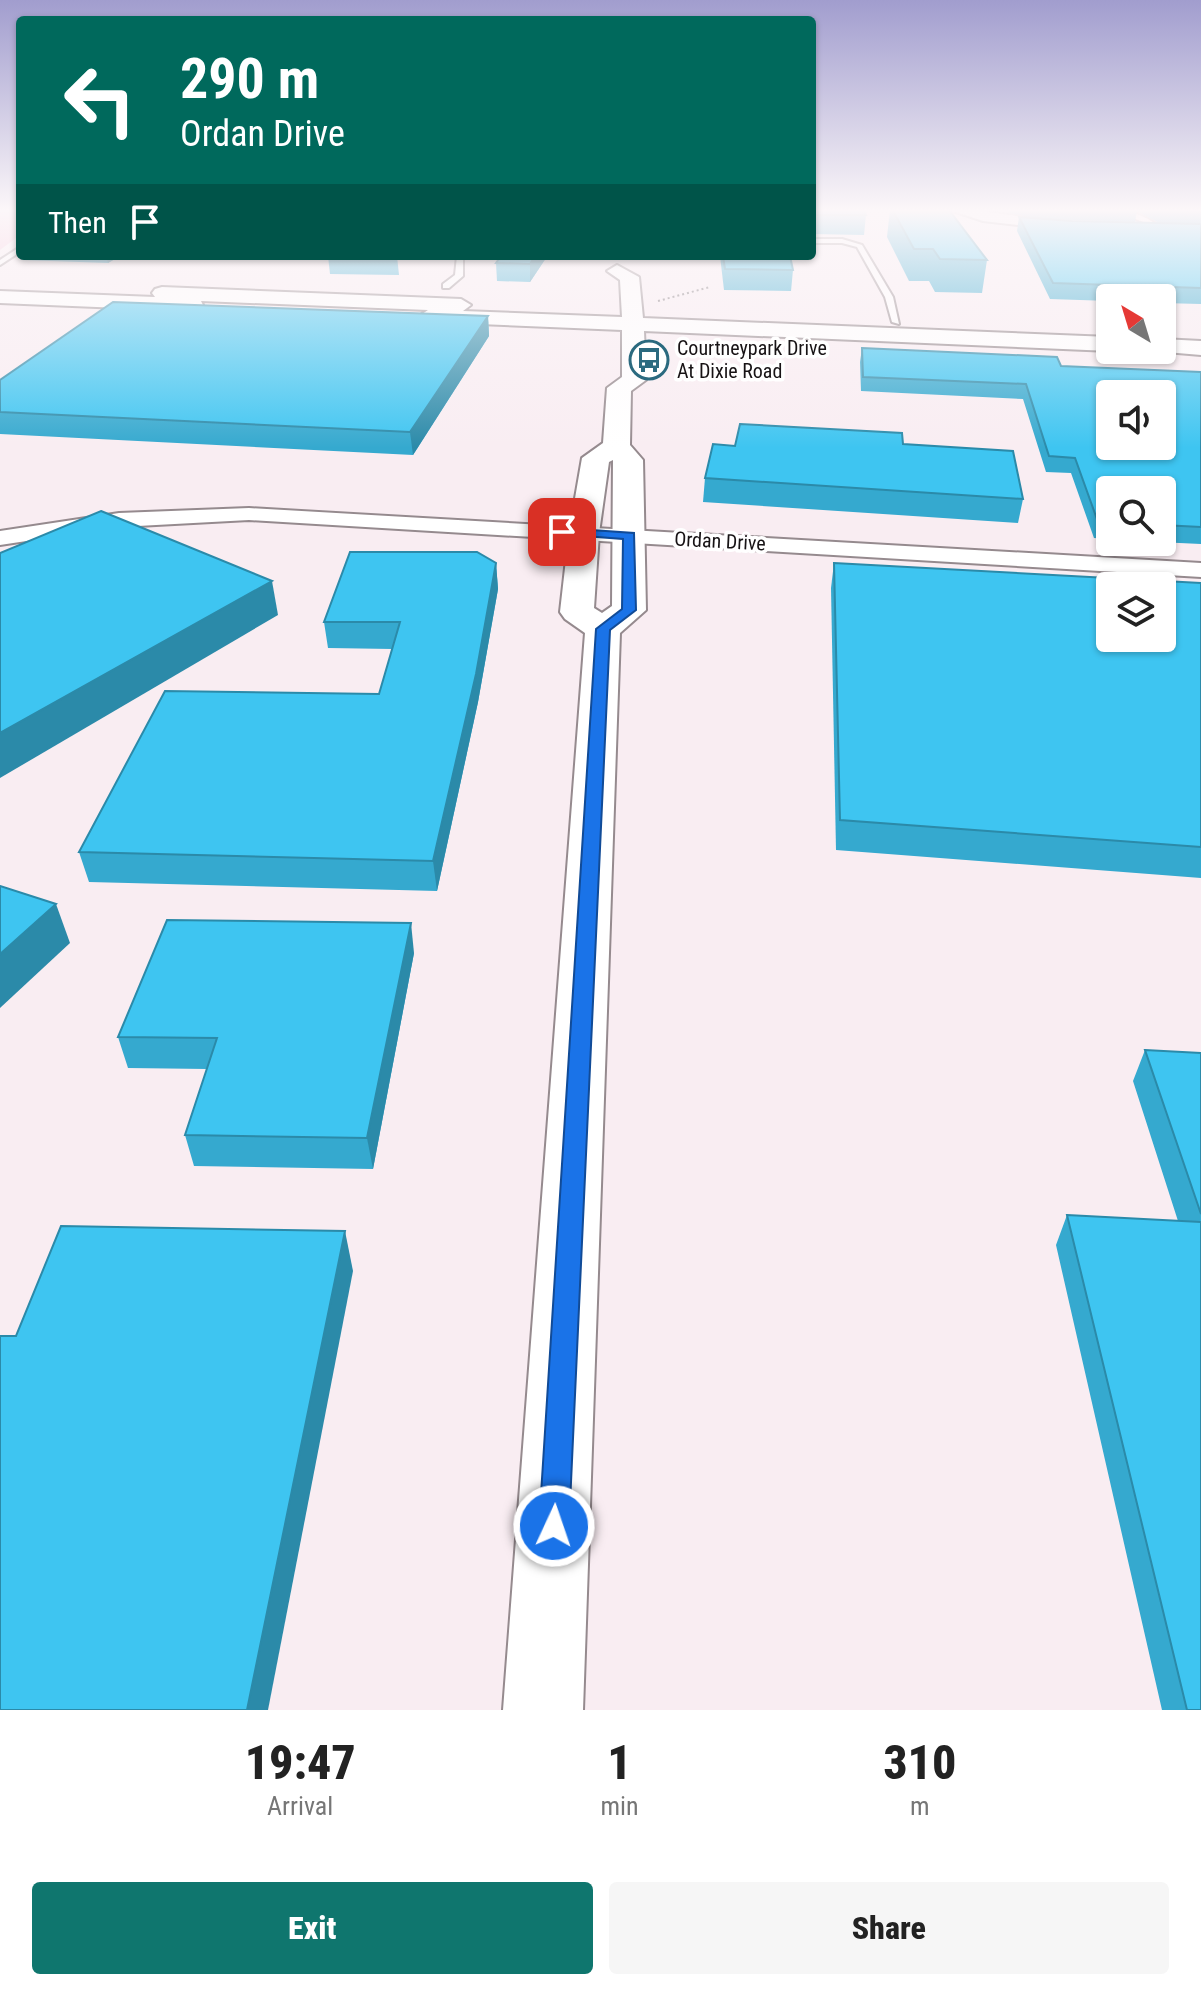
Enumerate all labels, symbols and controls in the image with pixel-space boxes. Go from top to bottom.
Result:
text: 290 m [180,46,319,112]
icon: left [48,48,152,152]
text: Ordan Drive [180,113,345,155]
icon: arrive [123,200,167,244]
text: Then [48,205,107,240]
north arrow [1096,284,1176,364]
map controls [1096,284,1176,652]
place label: Courtneypark Drive At Dixie Road [677,336,827,383]
bus stop icon: Courtneypark Drive At Dixie Road [628,339,670,381]
button: sound [1096,380,1176,460]
button: search [1096,476,1176,556]
pin [528,498,596,566]
icon: arrive [540,510,584,554]
street label: Ordan Drive [674,527,766,555]
button: layers [1096,572,1176,652]
position arrow [512,1484,596,1568]
text: 19:47 [245,1734,356,1791]
text: 1 [607,1734,632,1791]
text: 310 [883,1734,956,1791]
text: Arrival [267,1791,333,1821]
text: min [600,1791,639,1821]
text: m [910,1791,930,1821]
button: Exit [32,1882,593,1974]
button: Share [609,1882,1169,1974]

